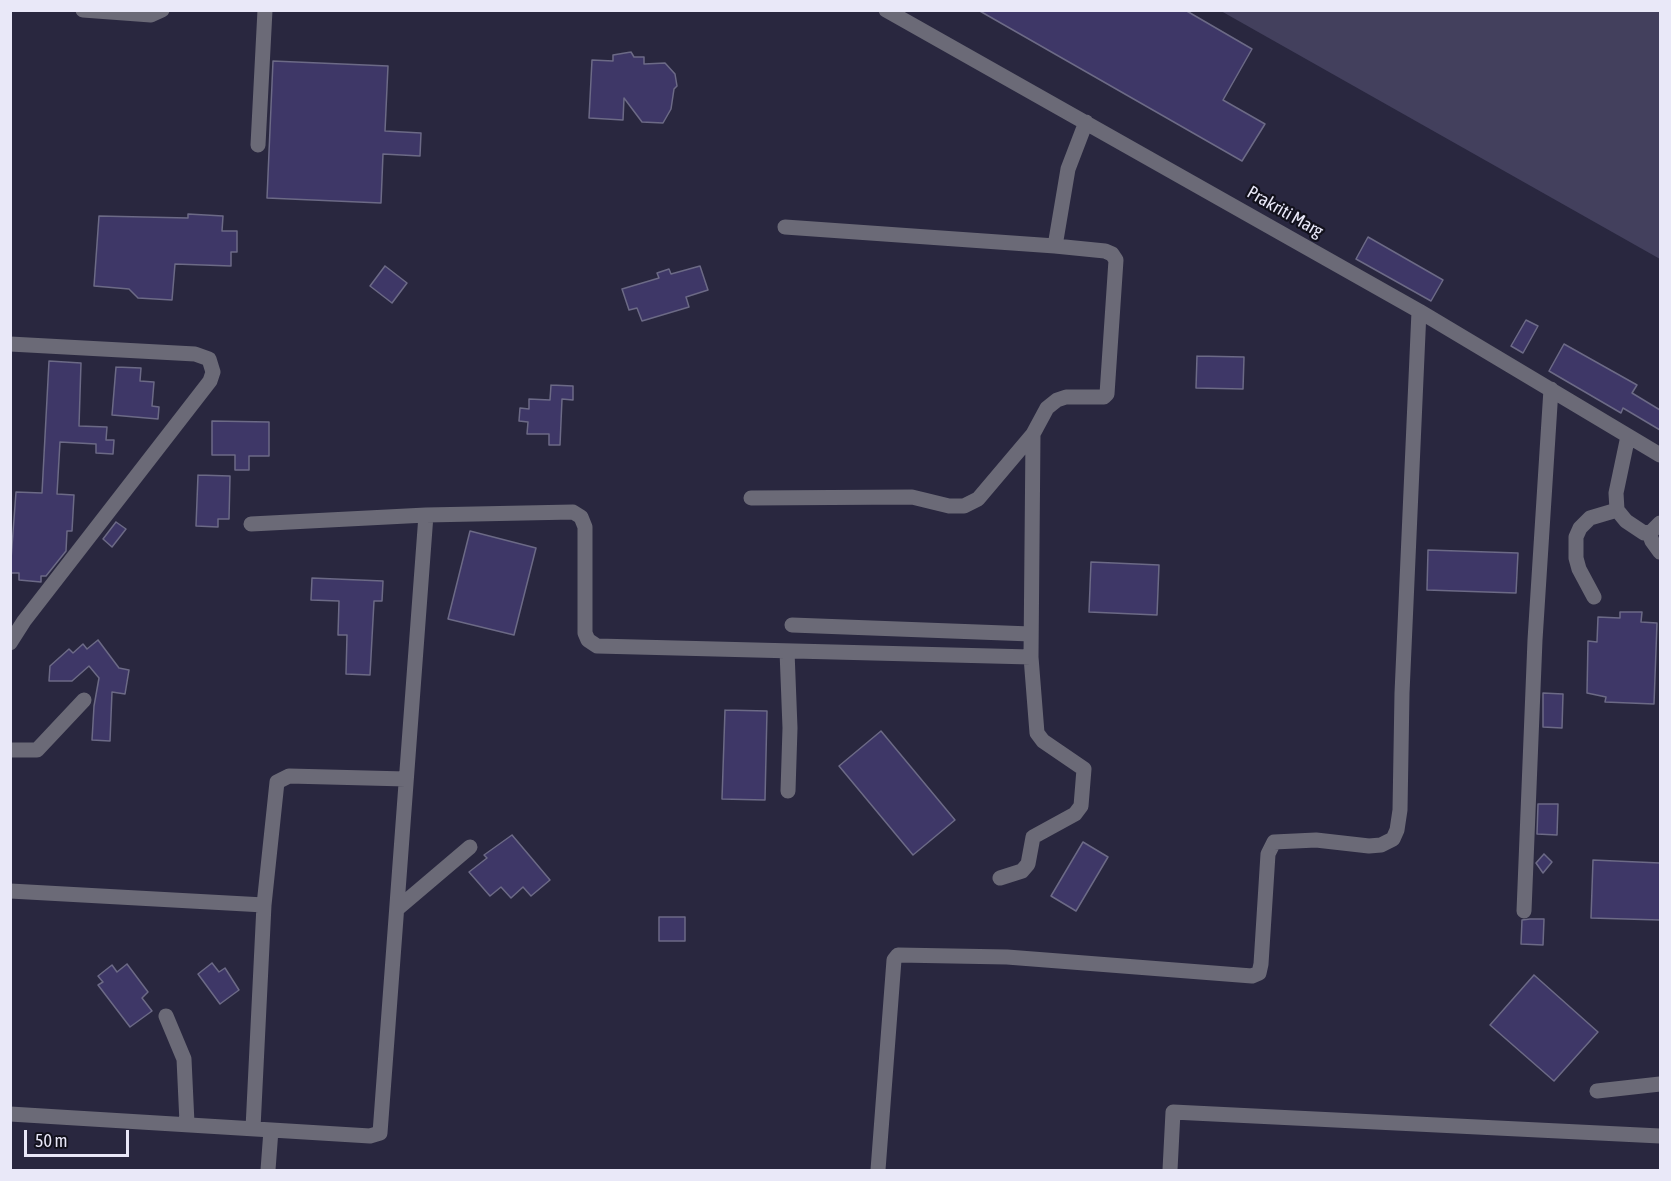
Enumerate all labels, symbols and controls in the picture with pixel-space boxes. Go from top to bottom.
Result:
street label: Prakriti Marg [1243,182,1327,242]
scale bar [27,1118,132,1156]
text: 50 m [35,1130,67,1151]

